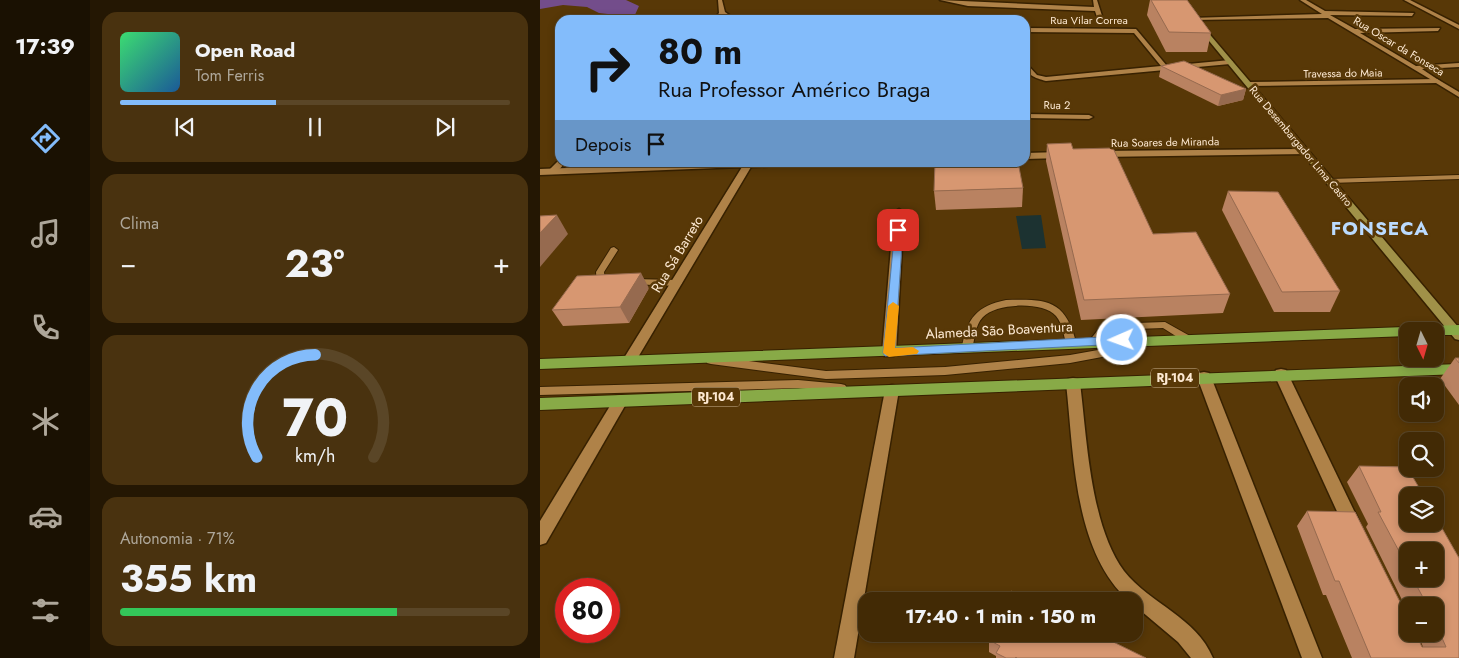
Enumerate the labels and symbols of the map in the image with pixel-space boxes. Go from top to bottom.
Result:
street label: Rua Vilar Correa [1050,12,1128,28]
street label: Rua Oscar da Fonseca [1350,12,1448,80]
street label: Travessa do Maia [1303,64,1383,82]
street label: Rua Desembargador Lima Castro [1246,82,1356,210]
street label: Rua 2 [1043,97,1071,113]
street label: Rua Soares de Miranda [1111,133,1219,151]
pin [877,209,919,251]
street label: Rua Sá Barreto [646,211,708,296]
district label: FONSECA [1331,215,1429,242]
position arrow [1095,313,1147,365]
street label: Alameda São Boaventura [925,316,1073,344]
north arrow [1399,322,1444,368]
road number: RJ-104 [1151,368,1199,388]
road number: RJ-104 [692,388,740,407]
speed limit sign: 80 [555,578,620,643]

